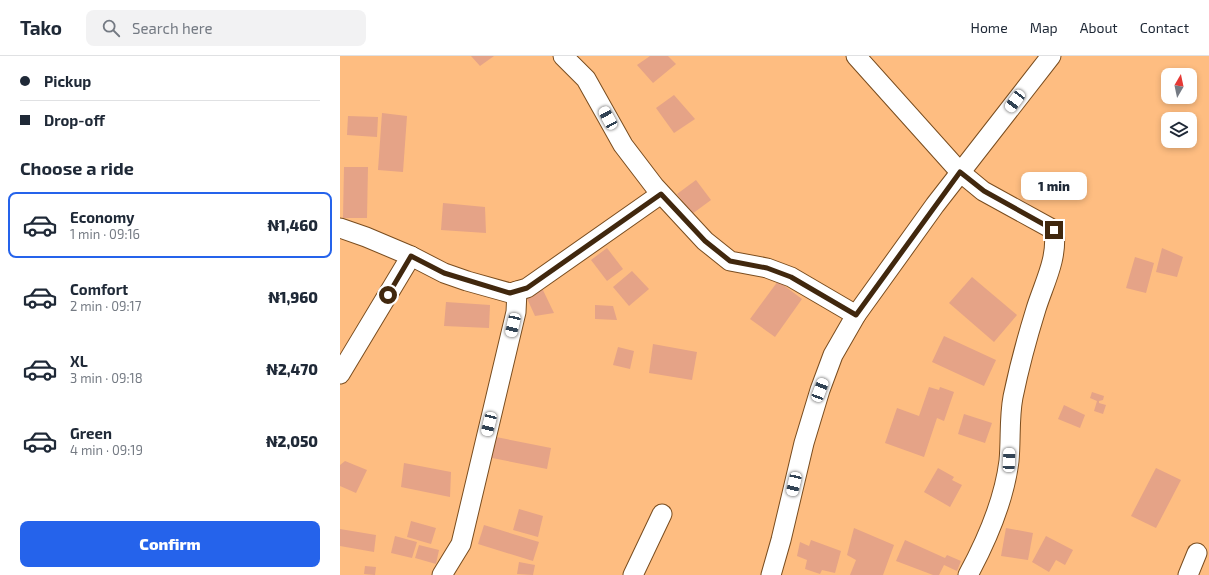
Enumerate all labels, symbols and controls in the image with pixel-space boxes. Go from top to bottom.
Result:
search box [86,10,366,46]
text: Tako [20,16,62,39]
icon: search [100,17,122,39]
text: Search here [132,19,213,37]
text: Home [971,19,1008,36]
text: Map [1030,19,1058,36]
text: About [1080,19,1118,36]
text: Contact [1140,19,1189,36]
north arrow [1161,68,1197,104]
map controls [1161,68,1197,148]
text: Pickup [44,72,91,90]
car [1003,88,1027,114]
car [597,105,619,131]
text: Drop-off [44,111,105,129]
button: layers [1161,112,1197,148]
text: Choose a ride [20,157,134,179]
callout: 1 min [1021,172,1087,200]
text: 1 min [1038,178,1070,194]
icon: car [22,207,58,243]
text: Economy [70,208,135,226]
text: ₦1,460 [267,216,318,234]
route end [1045,221,1063,239]
text: 1 min · 09:16 [70,226,140,242]
icon: car [22,279,58,315]
text: Comfort [70,280,128,298]
route start [379,286,397,304]
text: ₦1,960 [268,288,318,306]
text: 2 min · 09:17 [70,298,141,314]
car [504,312,522,338]
icon: car [22,351,58,387]
text: XL [70,352,88,370]
text: ₦2,470 [266,360,318,378]
text: 3 min · 09:18 [70,370,143,386]
car [810,377,830,403]
car [480,411,498,437]
icon: car [22,423,58,459]
text: Green [70,424,112,442]
text: ₦2,050 [266,432,318,450]
text: 4 min · 09:19 [70,442,143,458]
car [1003,448,1015,472]
car [785,471,803,497]
button: Confirm [20,521,320,567]

